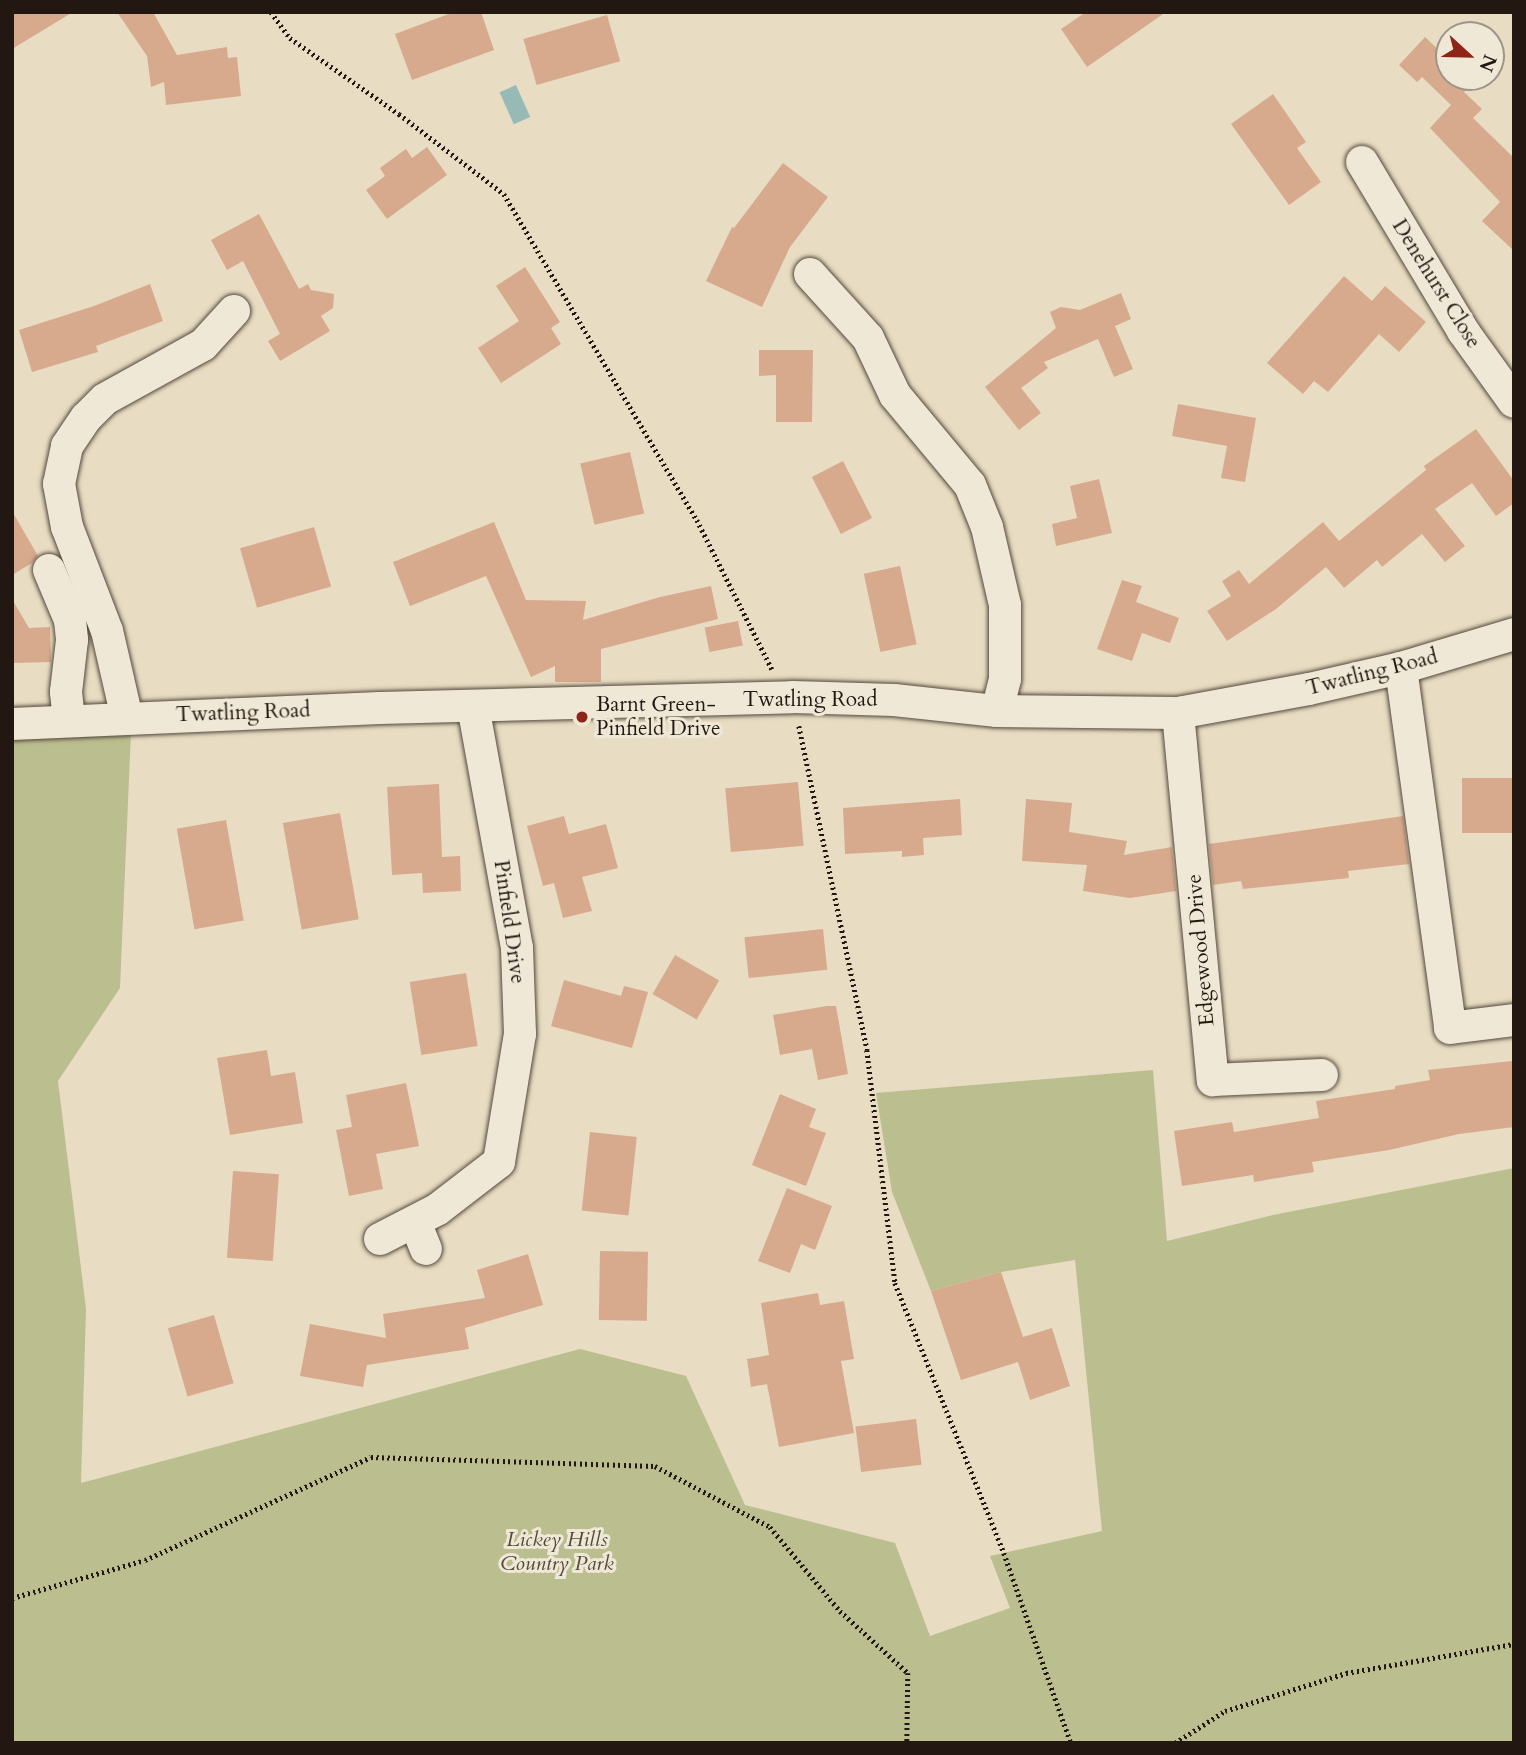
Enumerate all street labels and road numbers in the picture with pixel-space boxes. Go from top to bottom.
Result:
street label: Denehurst Close [1386,215,1486,353]
street label: Twatling Road [1304,644,1440,702]
street label: Twatling Road [743,687,877,713]
street label: Twatling Road [175,698,311,728]
street label: Pinfield Drive [488,859,530,985]
street label: Edgewood Drive [1182,873,1220,1027]

